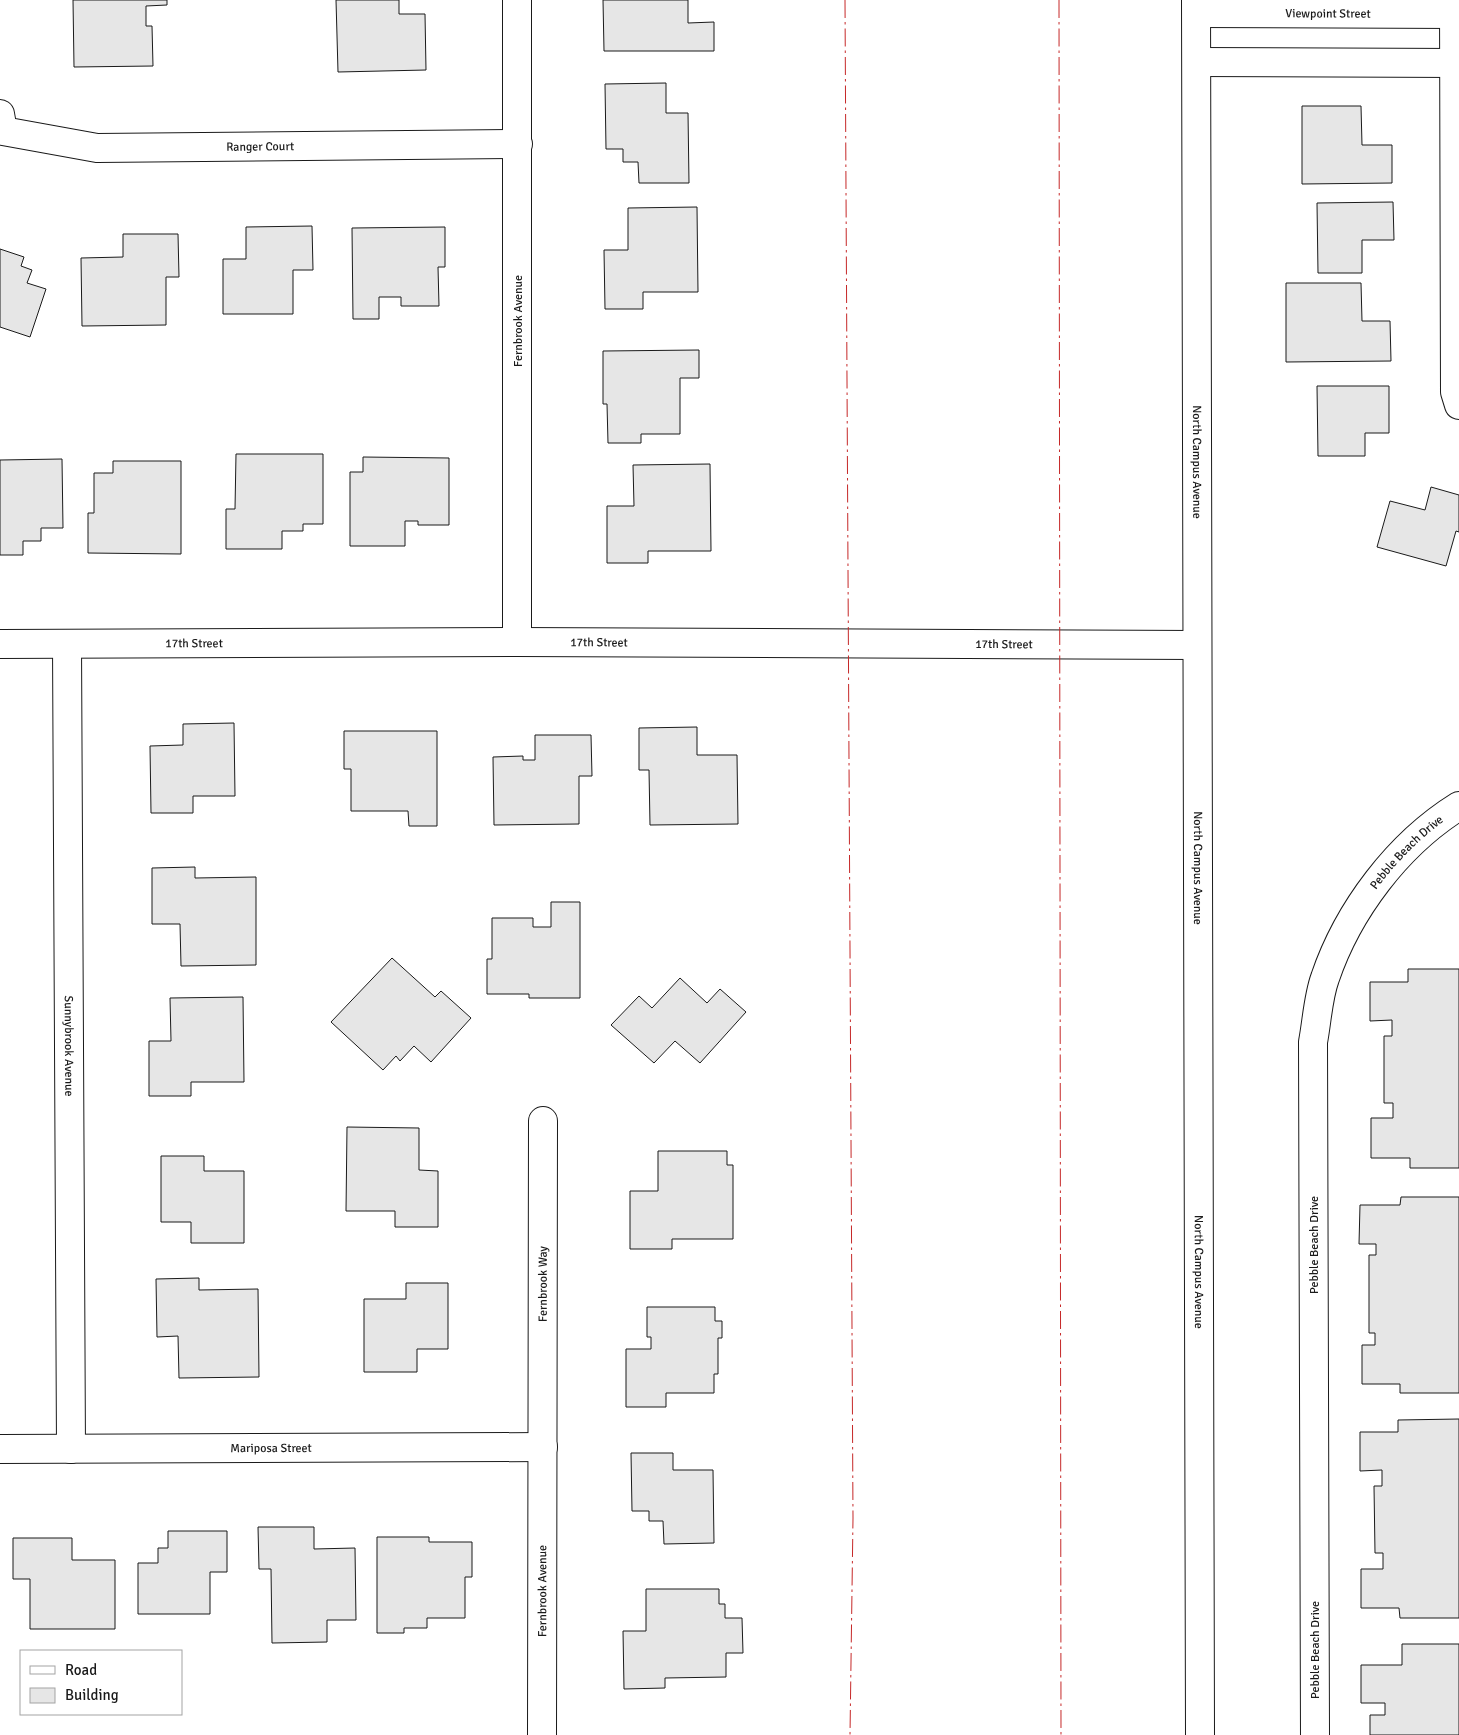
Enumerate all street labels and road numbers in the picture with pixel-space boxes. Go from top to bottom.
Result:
street label: Viewpoint Street [1285,6,1371,22]
street label: Ranger Court [226,139,294,155]
street label: Fernbrook Avenue [511,275,526,367]
street label: North Campus Avenue [1189,405,1204,519]
street label: 17th Street [570,635,628,650]
street label: 17th Street [165,636,223,651]
street label: 17th Street [975,637,1033,652]
street label: North Campus Avenue [1190,811,1205,925]
street label: Pebble Beach Drive [1367,812,1446,892]
street label: Sunnybrook Avenue [61,995,76,1097]
street label: Pebble Beach Drive [1307,1196,1322,1294]
street label: North Campus Avenue [1191,1215,1206,1329]
street label: Fernbrook Way [536,1246,551,1322]
street label: Mariposa Street [230,1441,312,1456]
street label: Fernbrook Avenue [535,1545,550,1637]
street label: Pebble Beach Drive [1308,1601,1323,1699]

